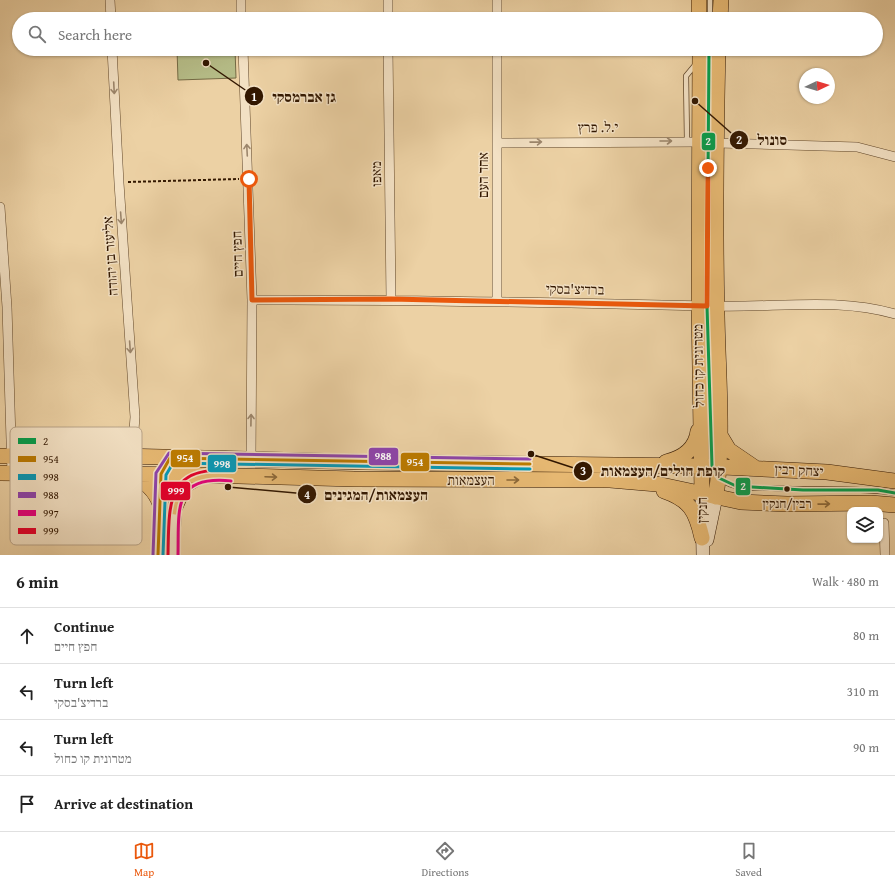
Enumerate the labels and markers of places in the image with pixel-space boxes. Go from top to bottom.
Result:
callout: גן אברמסקי [244,83,344,110]
callout: סונול [729,126,795,153]
callout: קופת חולים/העצמאות [573,458,733,485]
callout: העצמאות/המגינים [297,481,436,508]
marker: רבין/חנקין [782,484,792,494]
place label: רבין/חנקין [762,494,812,513]

